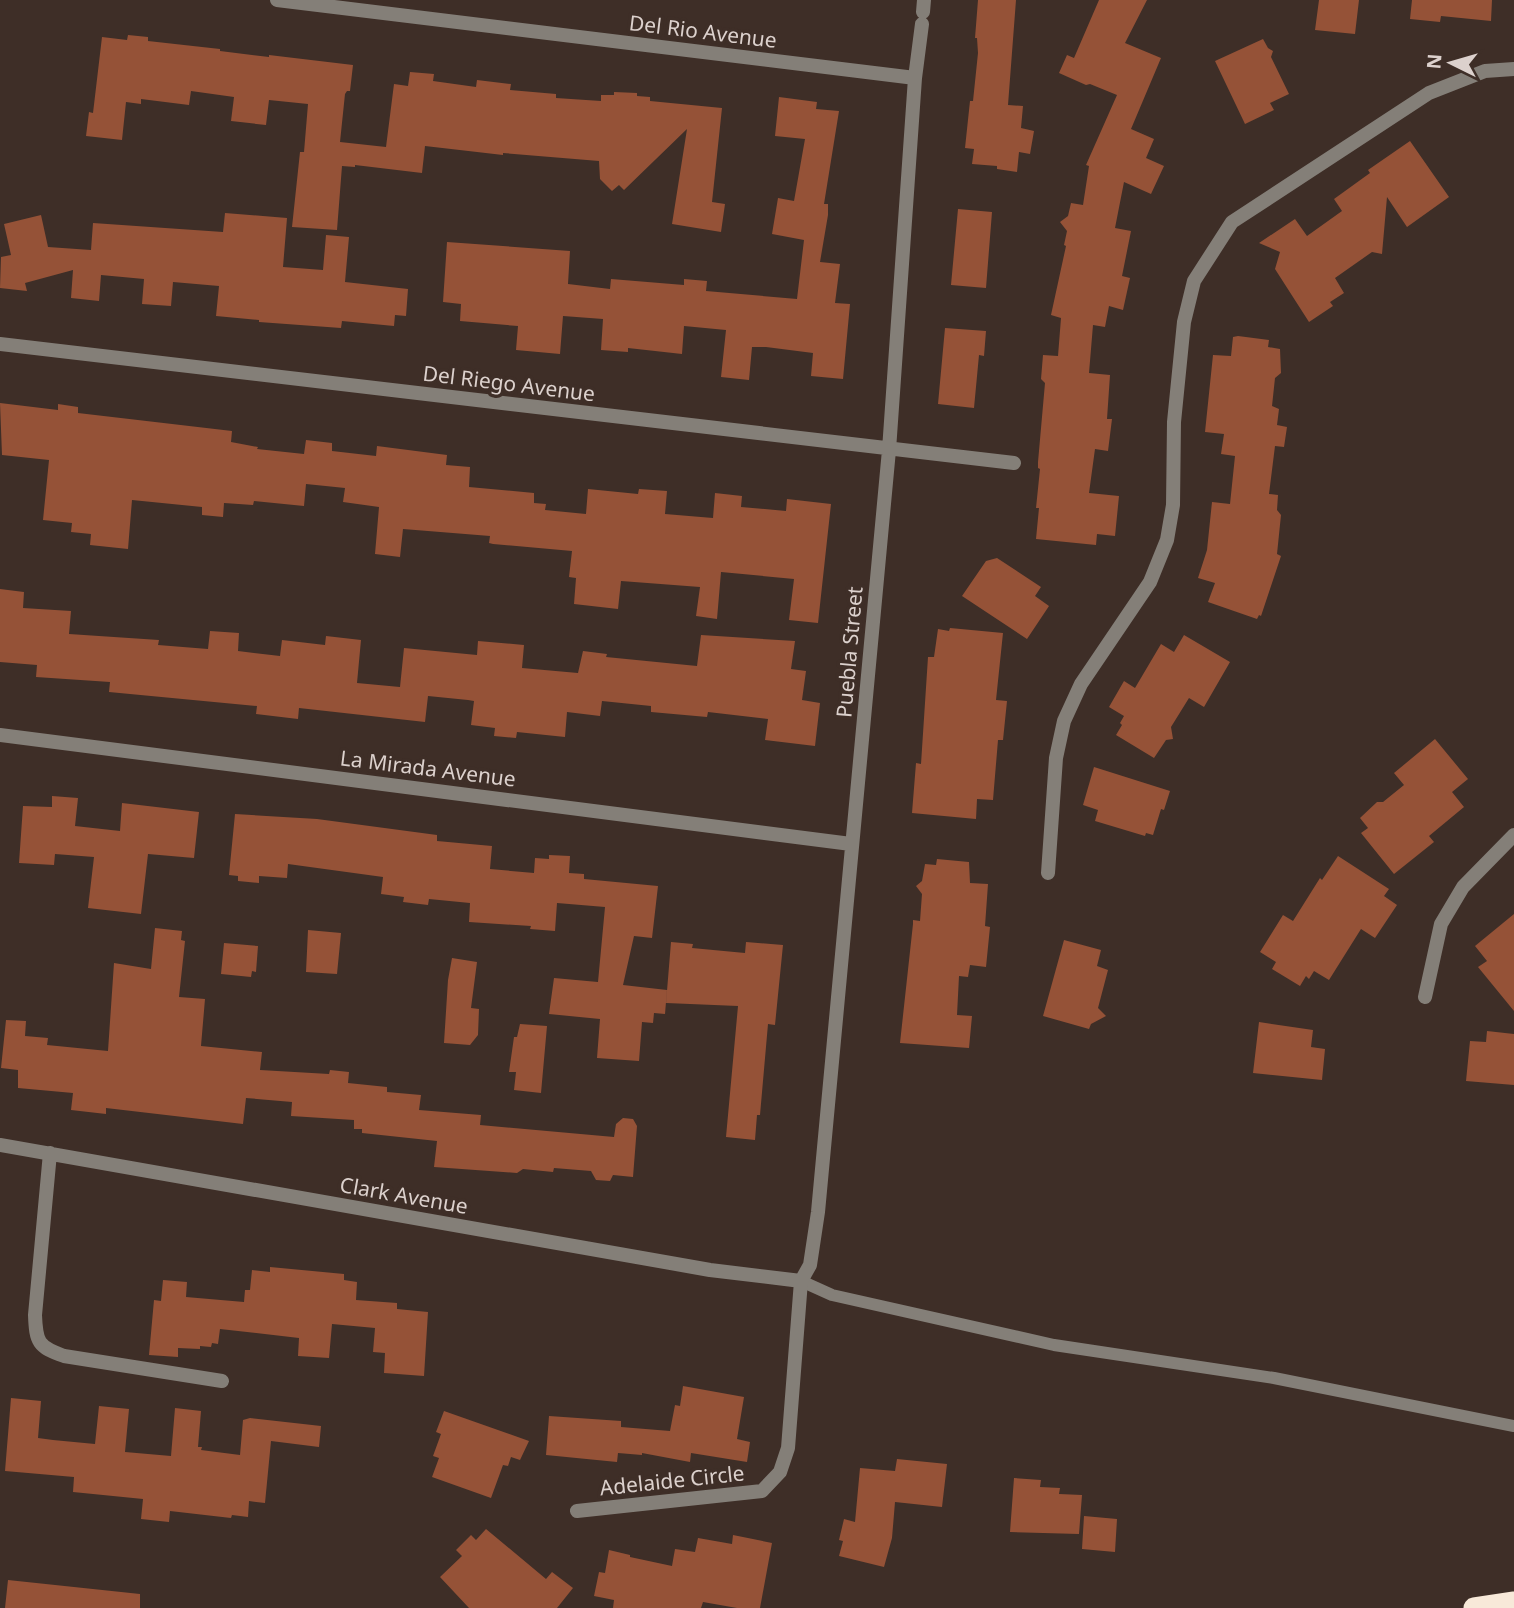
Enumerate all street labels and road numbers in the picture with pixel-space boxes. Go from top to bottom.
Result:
street label: Del Rio Avenue [628,8,778,54]
street label: Del Riego Avenue [421,359,597,407]
street label: Puebla Street [829,585,869,719]
street label: La Mirada Avenue [339,743,517,793]
street label: Clark Avenue [338,1170,470,1220]
street label: Adelaide Circle [598,1458,746,1502]

